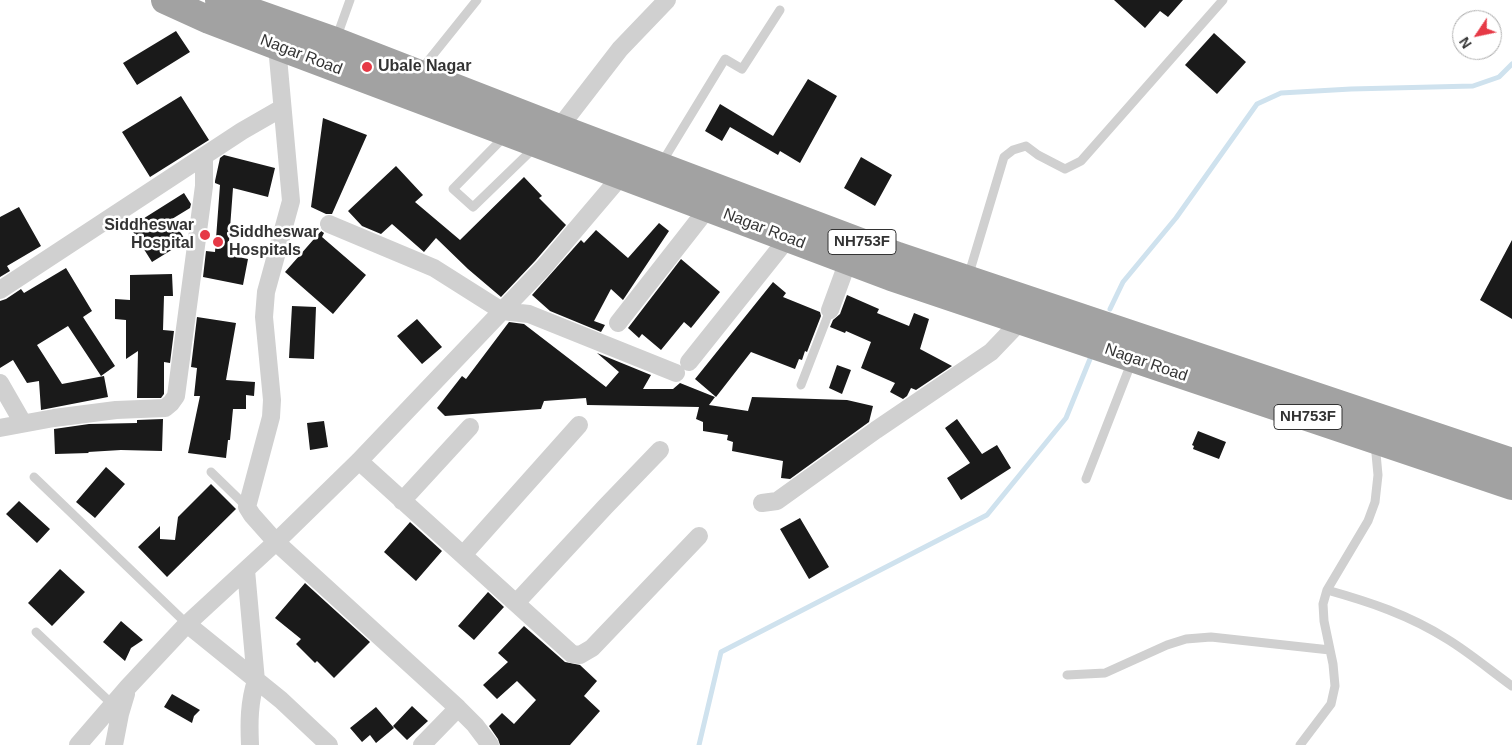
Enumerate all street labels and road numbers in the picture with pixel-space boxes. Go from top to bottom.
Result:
street label: Nagar Road [257,31,345,79]
street label: Nagar Road [720,205,808,253]
road number: NH753F [828,230,896,254]
street label: Nagar Road [1102,340,1190,386]
road number: NH753F [1274,404,1342,430]

